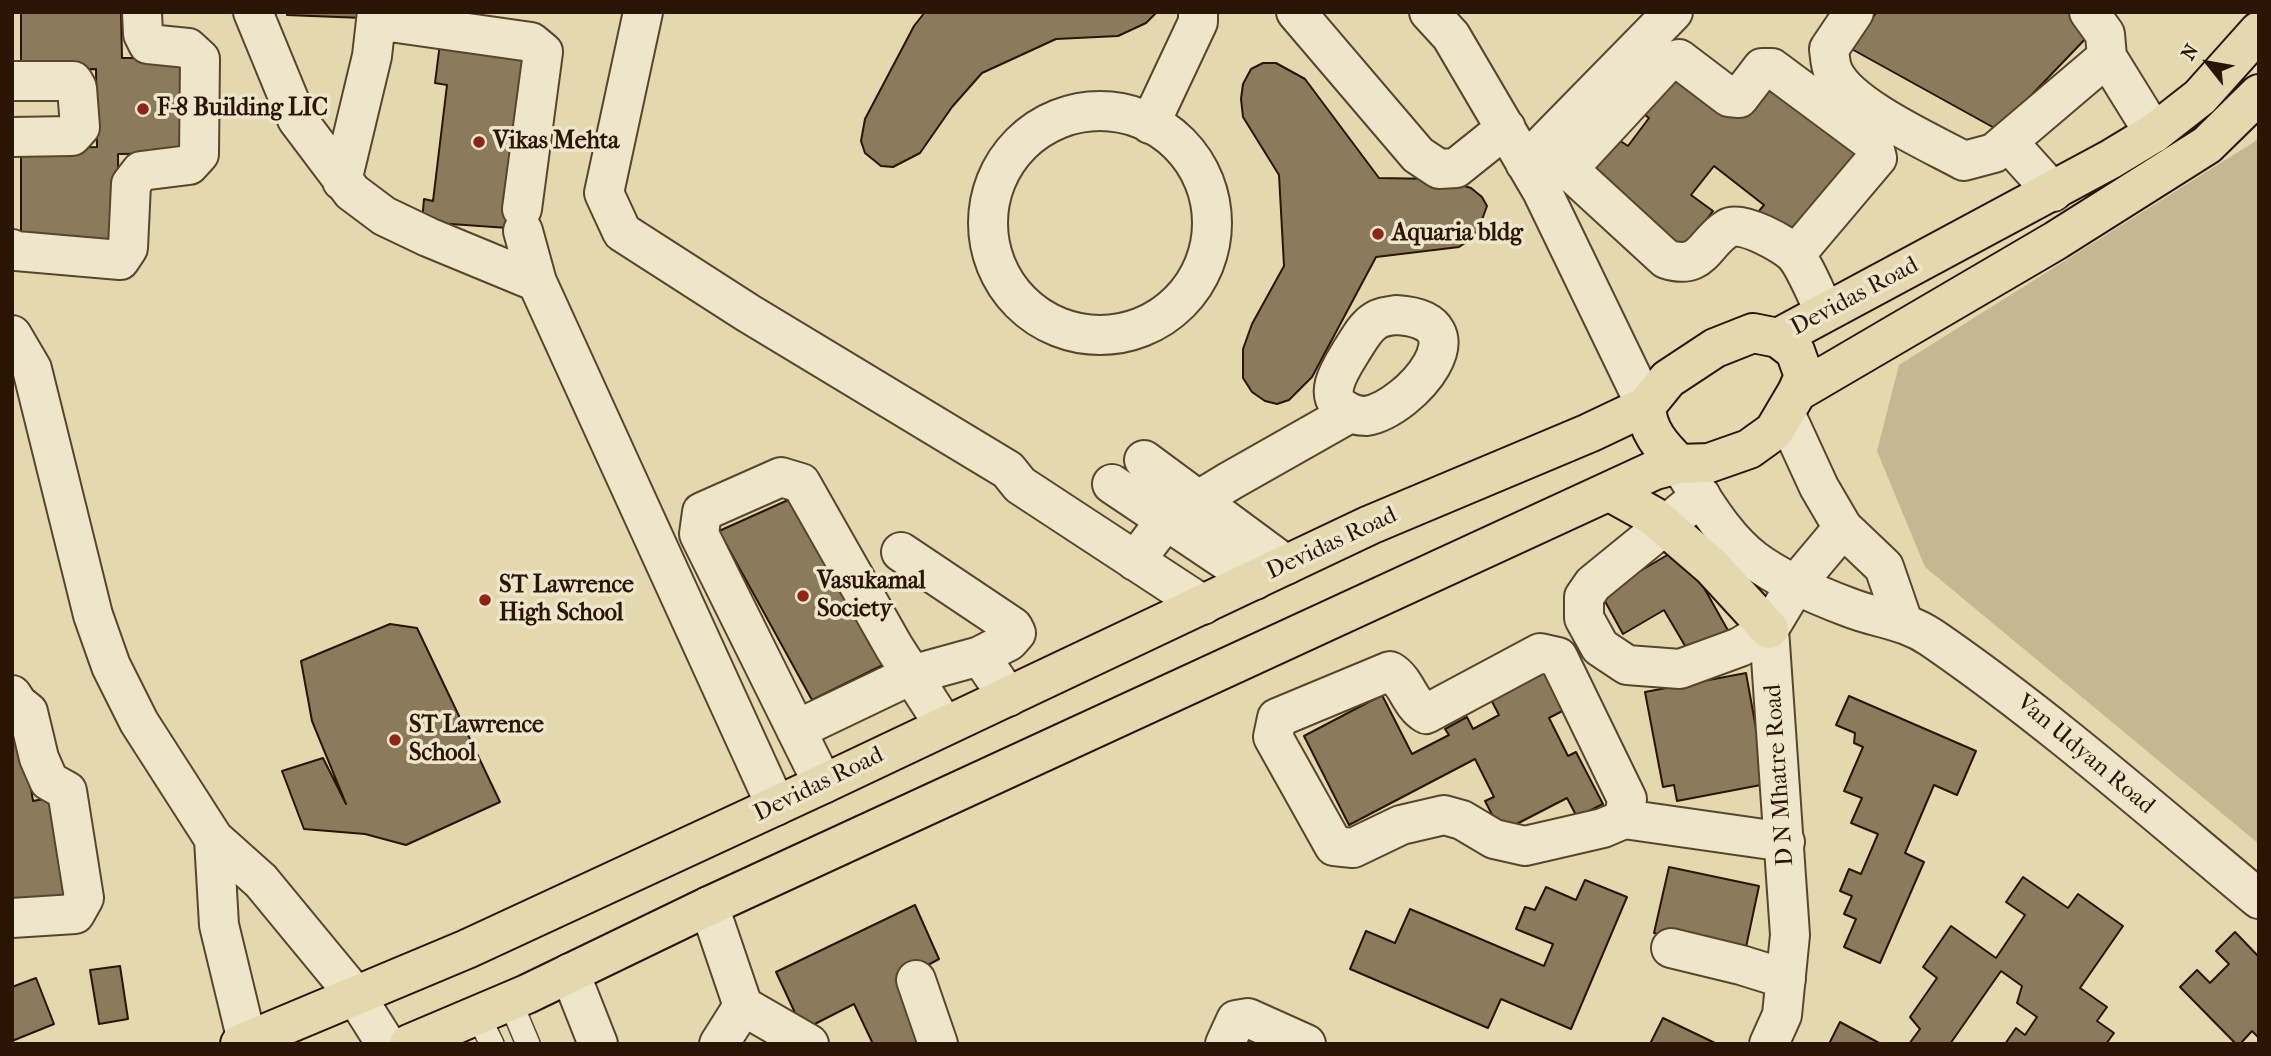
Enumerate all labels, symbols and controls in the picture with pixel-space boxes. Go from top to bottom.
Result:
north arrow [2173,28,2243,98]
text: N [2177,40,2203,64]
place label: F-8 Building LIC [157,95,328,123]
marker: F-8 Building LIC [135,101,151,117]
place label: Vikas Mehta [493,128,619,156]
marker: Vikas Mehta [471,134,487,150]
place label: Aquaria bldg [1392,220,1523,248]
marker: Aquaria bldg [1370,226,1386,242]
street label: Devidas Road [1786,251,1924,343]
street label: Devidas Road [1262,501,1402,587]
place label: Vasukamal Society [817,568,926,624]
place label: ST Lawrence High School [499,572,634,628]
marker: Vasukamal Society [795,588,811,604]
marker: ST Lawrence High School [477,592,493,608]
street label: D N Mhatre Road [1759,683,1801,867]
street label: Van Udyan Road [2010,689,2160,821]
place label: ST Lawrence School [409,712,544,768]
marker: ST Lawrence School [387,732,403,748]
street label: Devidas Road [750,741,888,829]

